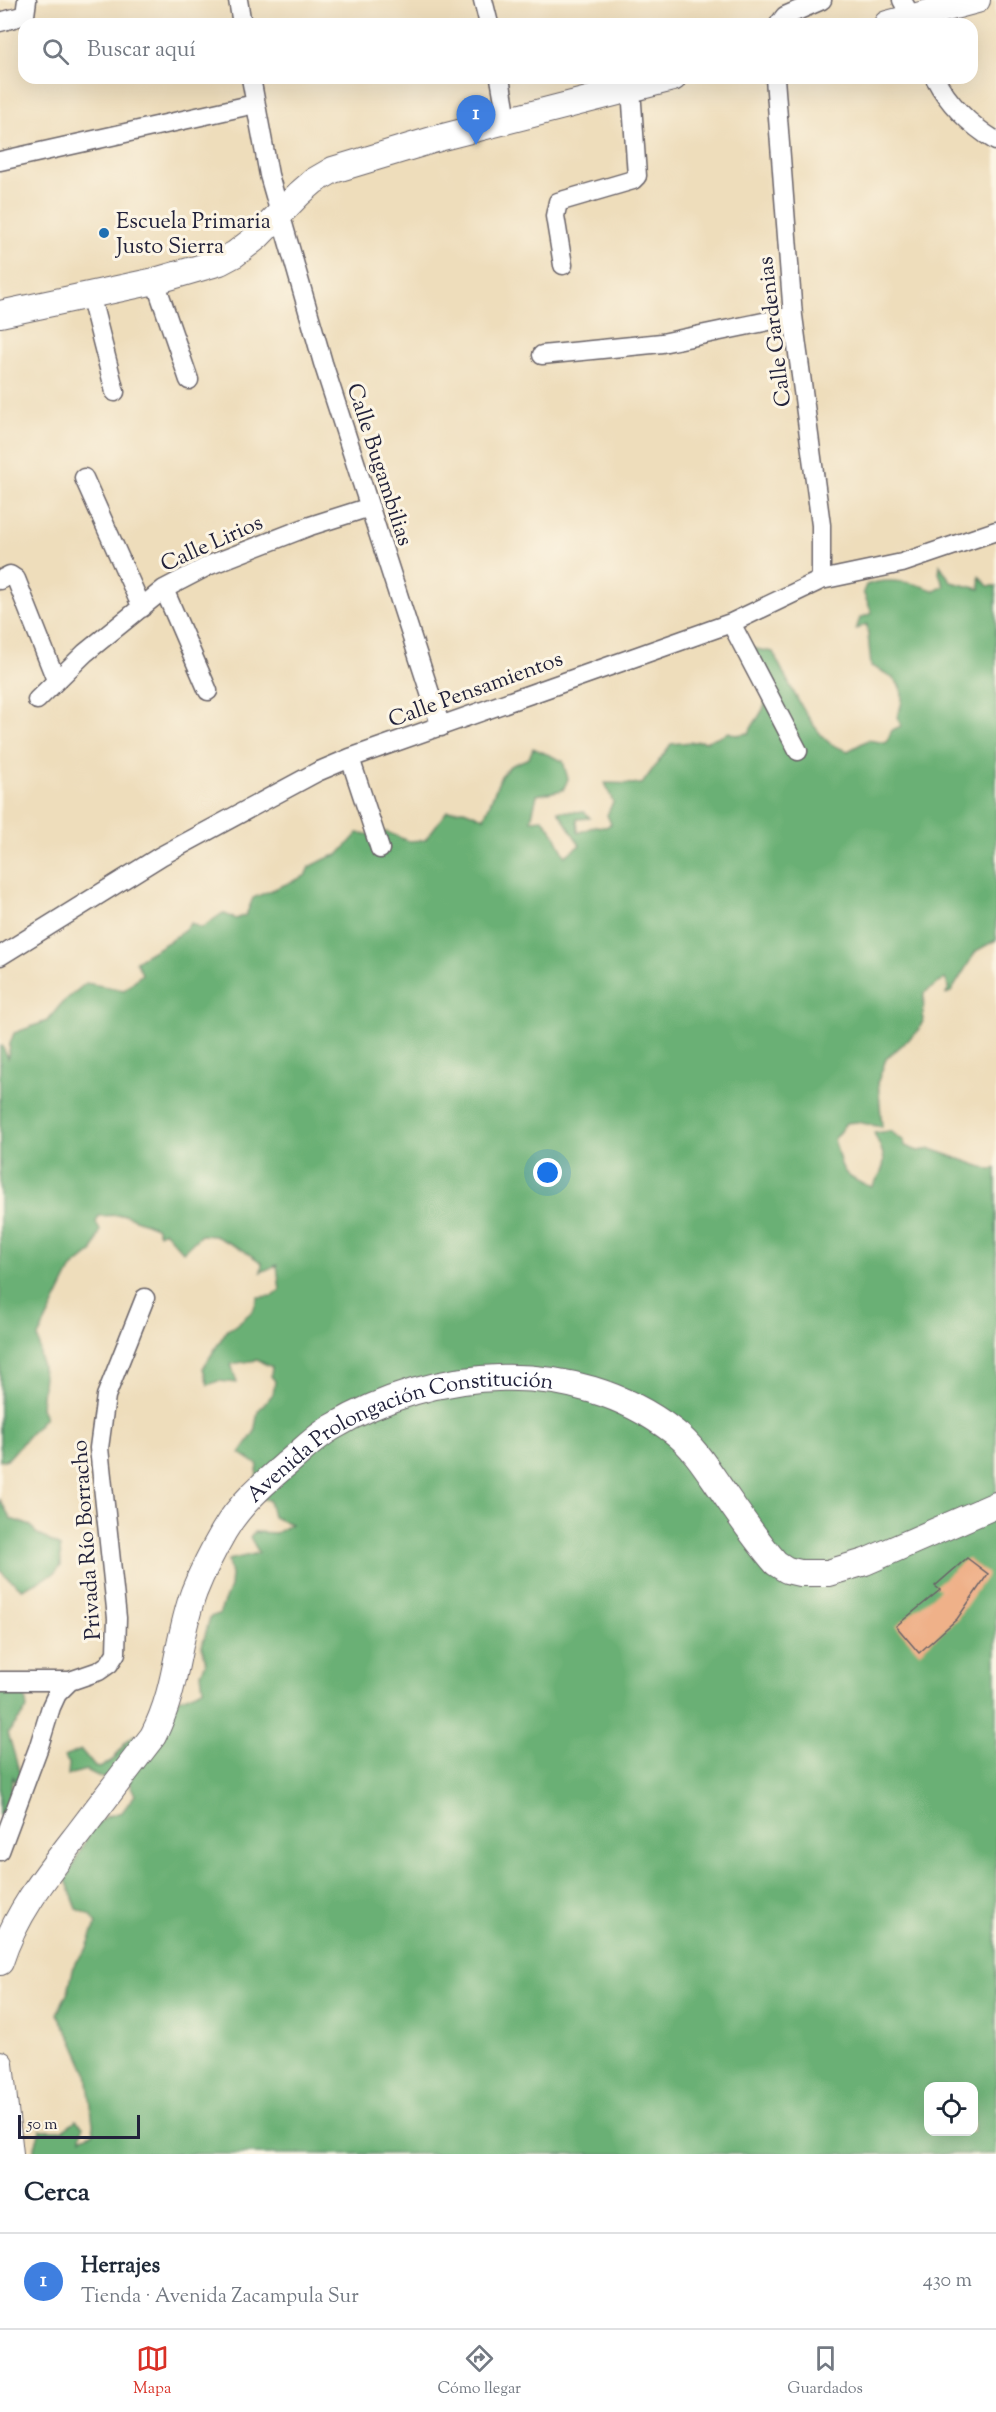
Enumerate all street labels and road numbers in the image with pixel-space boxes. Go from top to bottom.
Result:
street label: Calle Gardenias [751,255,801,409]
street label: Calle Bugambilias [337,379,420,550]
street label: Calle Lirios [156,508,269,582]
street label: Calle Pensamientos [384,644,568,737]
street label: Avenida Prolongación Constitución [240,1365,555,1511]
street label: Privada Río Borracho [65,1439,111,1641]

